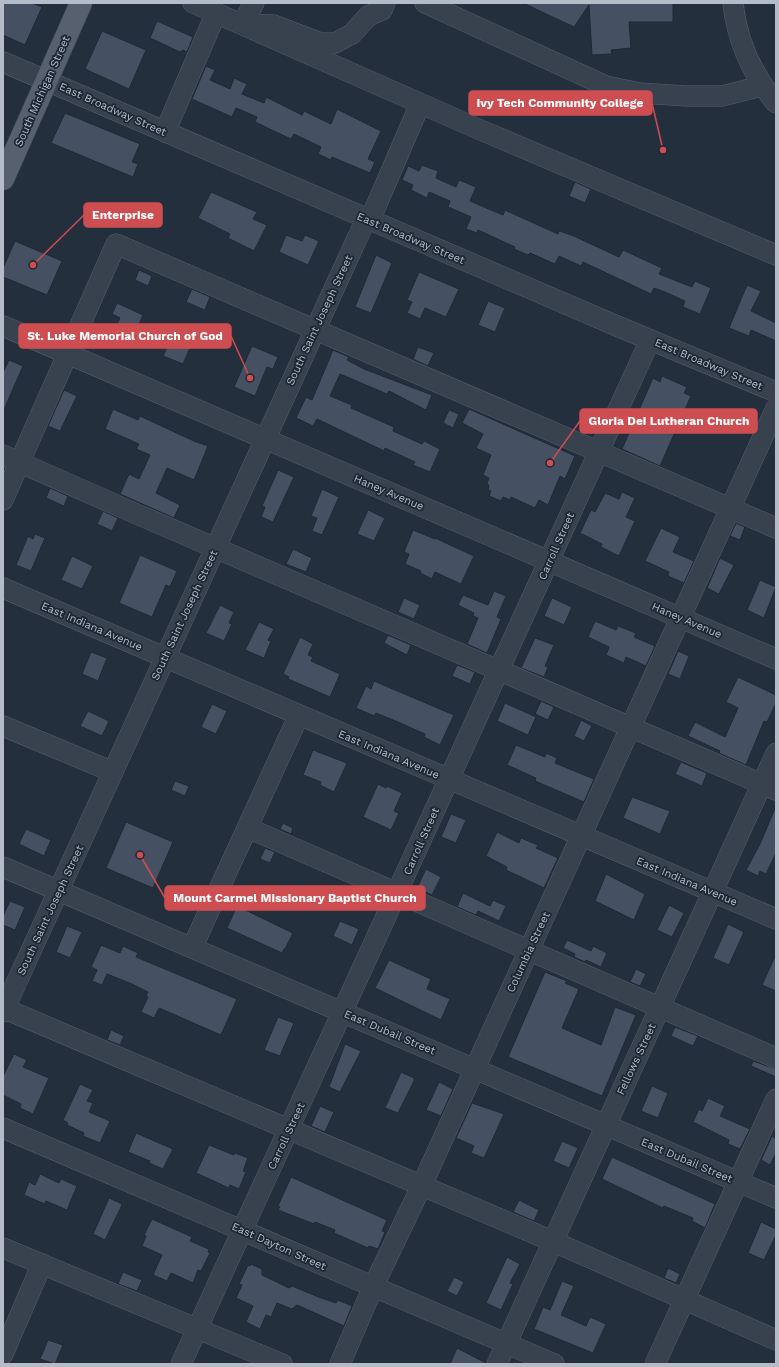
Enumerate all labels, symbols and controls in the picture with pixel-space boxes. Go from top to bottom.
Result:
street label: South Michigan Street [12,34,73,148]
street label: East Broadway Street [57,80,169,139]
callout: Ivy Tech Community College [469,91,652,115]
text: Ivy Tech Community College [477,96,644,110]
callout: Enterprise [84,203,162,227]
text: Enterprise [92,208,154,222]
street label: East Broadway Street [355,210,467,267]
street label: South Saint Joseph Street [284,253,356,387]
callout: St. Luke Memorial Church of God [19,324,231,348]
text: St. Luke Memorial Church of God [27,329,223,343]
street label: East Broadway Street [653,336,765,393]
callout: Gloria Dei Lutheran Church [580,409,757,433]
text: Gloria Dei Lutheran Church [589,414,749,428]
street label: Haney Avenue [352,472,426,513]
street label: Carroll Street [536,510,577,582]
street label: South Saint Joseph Street [149,548,221,682]
street label: East Indiana Avenue [39,599,144,654]
street label: Haney Avenue [650,600,724,641]
street label: East Indiana Avenue [336,727,441,782]
street label: Carroll Street [401,805,442,877]
street label: South Saint Joseph Street [15,843,87,977]
street label: East Indiana Avenue [634,854,739,909]
callout: Mount Carmel Missionary Baptist Church [165,886,425,910]
text: Mount Carmel Missionary Baptist Church [173,891,417,905]
street label: Columbia Street [504,909,553,995]
street label: East Dubail Street [342,1007,438,1058]
street label: Fellows Street [614,1021,659,1097]
street label: Carroll Street [265,1100,308,1172]
street label: East Dubail Street [639,1135,735,1186]
street label: East Dayton Street [230,1220,328,1273]

